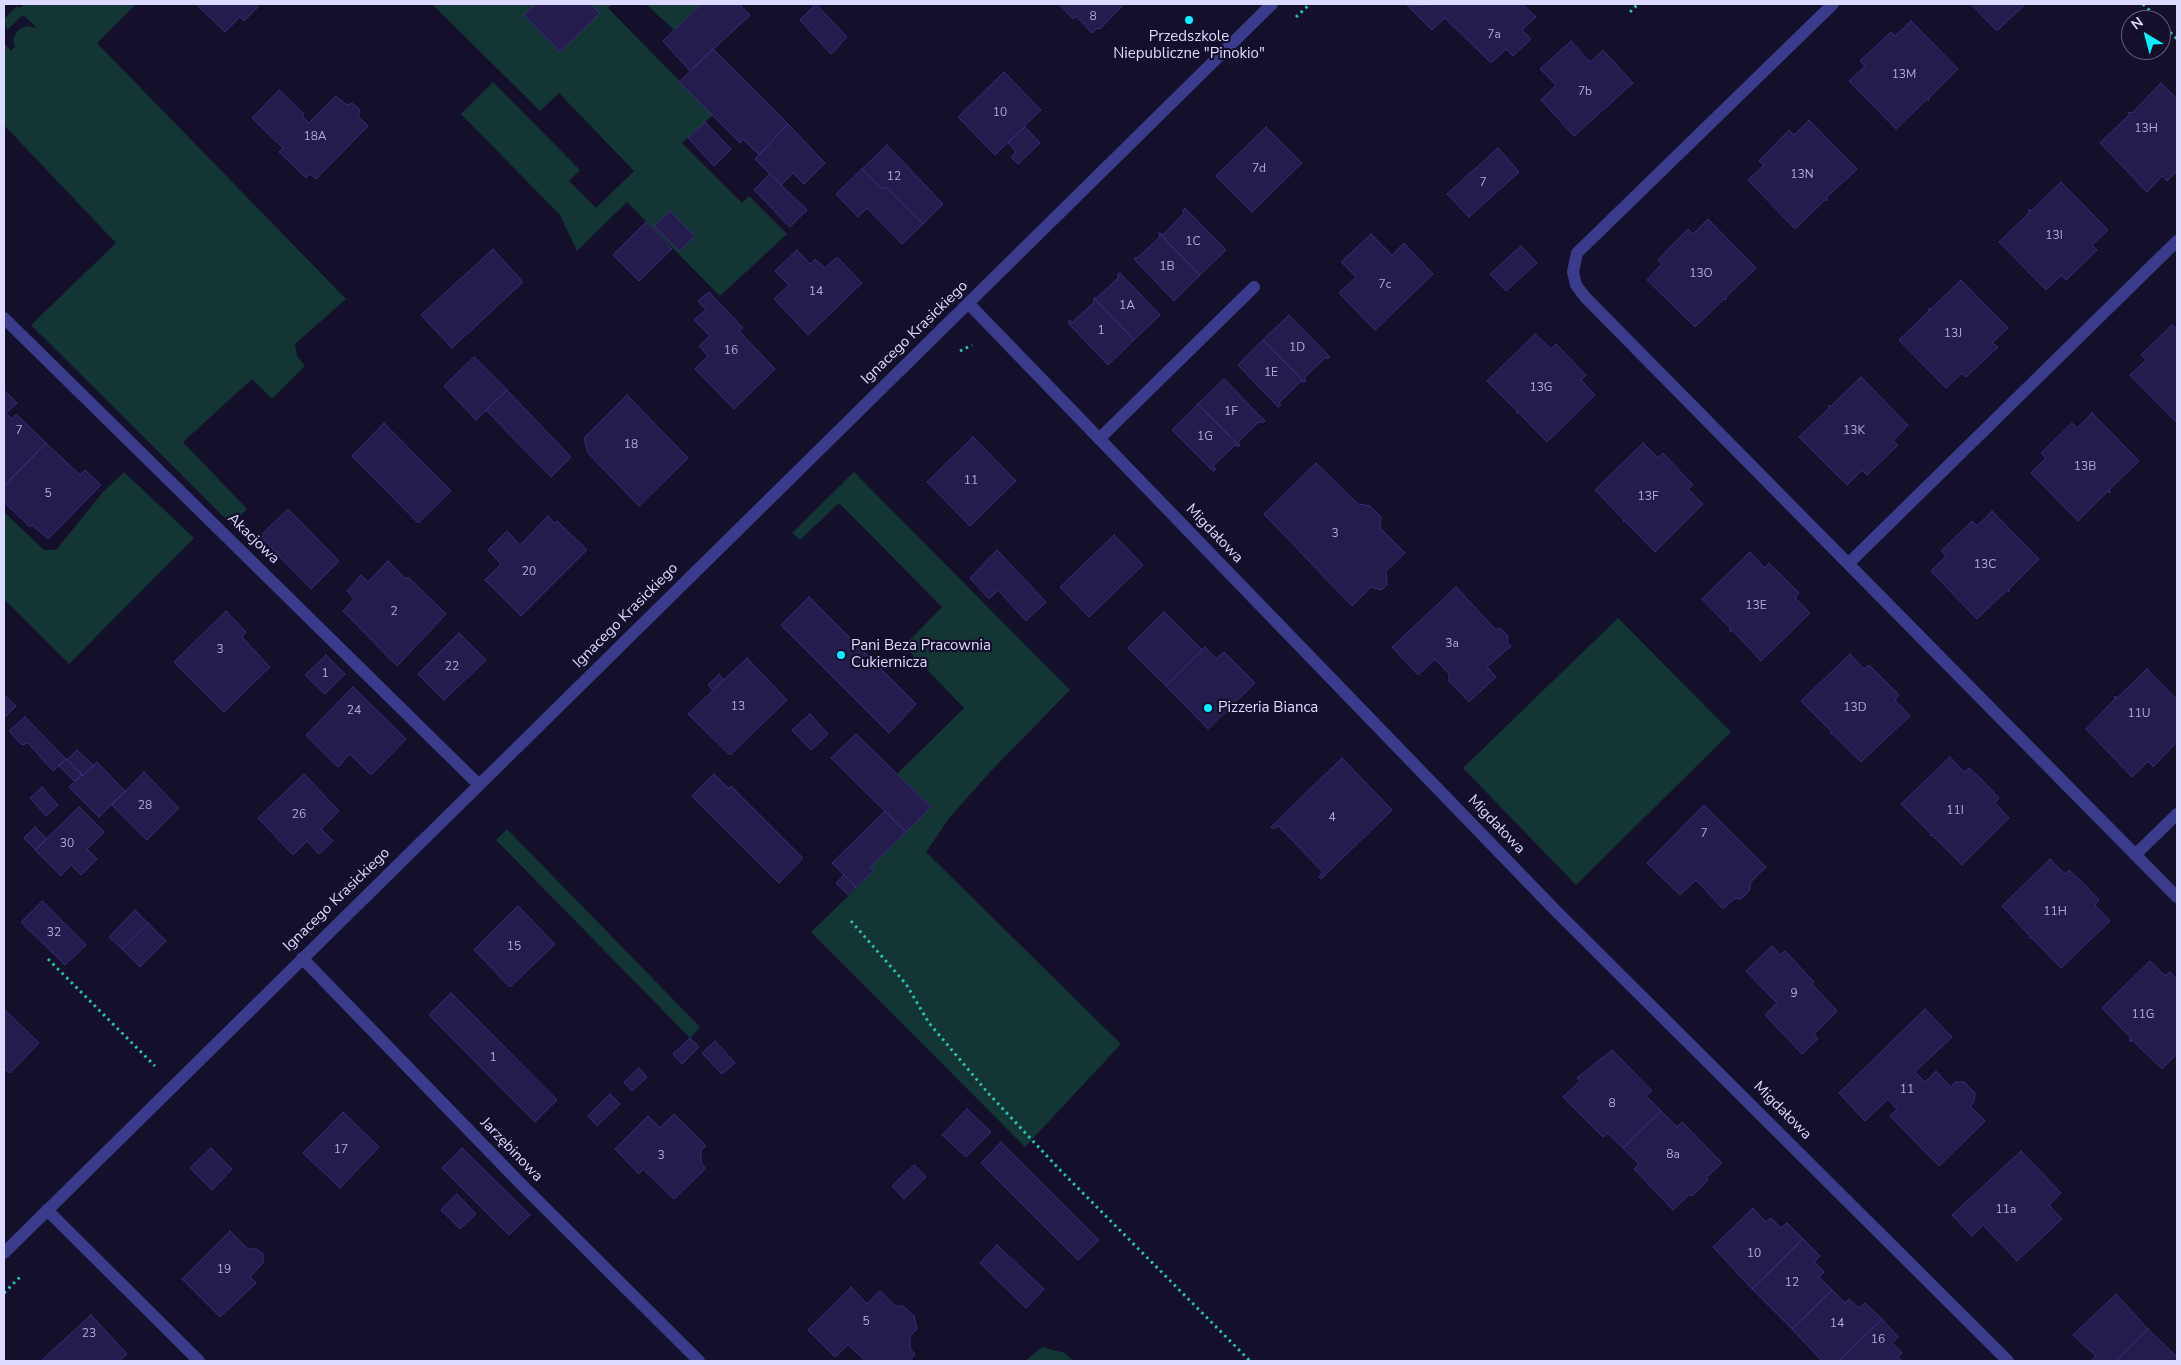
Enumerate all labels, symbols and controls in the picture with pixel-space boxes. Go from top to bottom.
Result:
house number: 8 [1089,10,1097,24]
north arrow [2121,10,2171,60]
text: N [2127,13,2147,34]
marker: Przedszkole Niepubliczne "Pinokio" [1183,14,1195,26]
place label: Przedszkole Niepubliczne "Pinokio" [1113,28,1265,63]
house number: 7a [1487,28,1501,42]
house number: 13M [1892,68,1916,82]
house number: 7b [1578,85,1592,99]
house number: 10 [993,106,1007,120]
house number: 13H [2134,122,2158,136]
house number: 18A [303,130,327,144]
house number: 7d [1252,162,1266,176]
house number: 13N [1790,168,1814,182]
house number: 12 [887,170,901,184]
house number: 7 [1479,176,1487,190]
house number: 13I [2045,229,2063,243]
house number: 1C [1185,235,1201,249]
house number: 1B [1159,260,1175,274]
house number: 13O [1689,267,1713,281]
street label: Ignacego Krasickiego [858,277,972,389]
house number: 7c [1379,278,1391,292]
house number: 14 [809,285,823,299]
house number: 1A [1119,299,1135,313]
house number: 1 [1097,324,1105,338]
house number: 13J [1944,327,1962,341]
house number: 1D [1289,341,1305,355]
house number: 16 [724,344,738,358]
house number: 1E [1264,366,1278,380]
house number: 13G [1529,381,1553,395]
house number: 1F [1224,405,1238,419]
house number: 7 [15,424,23,438]
house number: 13K [1843,424,1865,438]
house number: 1G [1197,430,1213,444]
house number: 18 [624,438,638,452]
house number: 13B [2074,460,2096,474]
house number: 11 [964,474,978,488]
house number: 5 [44,487,52,501]
house number: 13F [1638,490,1658,504]
street label: Migdałowa [1182,501,1246,567]
street label: Akacjowa [223,510,283,568]
house number: 3 [1331,527,1339,541]
house number: 13C [1974,558,1996,572]
street label: Ignacego Krasickiego [570,560,682,672]
house number: 20 [522,565,536,579]
house number: 13E [1745,599,1767,613]
house number: 2 [390,605,398,619]
place label: Pani Beza Pracownia Cukiernicza [851,637,991,672]
house number: 3a [1445,637,1459,651]
house number: 3 [216,643,224,657]
marker: Pani Beza Pracownia Cukiernicza [835,649,847,661]
house number: 22 [445,660,459,674]
house number: 1 [321,667,329,681]
place label: Pizzeria Bianca [1218,699,1318,717]
house number: 13 [731,700,745,714]
house number: 13D [1843,701,1867,715]
marker: Pizzeria Bianca [1202,702,1214,714]
house number: 24 [347,704,361,718]
house number: 11U [2127,707,2151,721]
street label: Migdałowa [1464,792,1528,858]
house number: 28 [138,799,152,813]
house number: 11I [1946,804,1964,818]
house number: 26 [292,808,306,822]
house number: 4 [1328,811,1336,825]
house number: 7 [1700,827,1708,841]
house number: 30 [60,837,74,851]
street label: Ignacego Krasickiego [280,844,394,956]
house number: 11H [2043,905,2067,919]
house number: 32 [47,926,61,940]
house number: 15 [507,940,521,954]
house number: 9 [1790,987,1798,1001]
house number: 11G [2131,1008,2155,1022]
house number: 1 [489,1051,497,1065]
street label: Migdałowa [1749,1078,1815,1144]
house number: 11 [1900,1083,1914,1097]
house number: 8 [1608,1097,1616,1111]
street label: Jarzębinowa [476,1114,546,1186]
house number: 17 [334,1143,348,1157]
house number: 8a [1666,1148,1680,1162]
house number: 3 [657,1149,665,1163]
house number: 11a [1996,1203,2016,1217]
house number: 10 [1747,1247,1761,1261]
house number: 19 [217,1263,231,1277]
house number: 12 [1785,1276,1799,1290]
house number: 5 [862,1315,870,1329]
house number: 14 [1830,1317,1844,1331]
house number: 23 [82,1327,96,1341]
house number: 16 [1871,1333,1885,1347]

